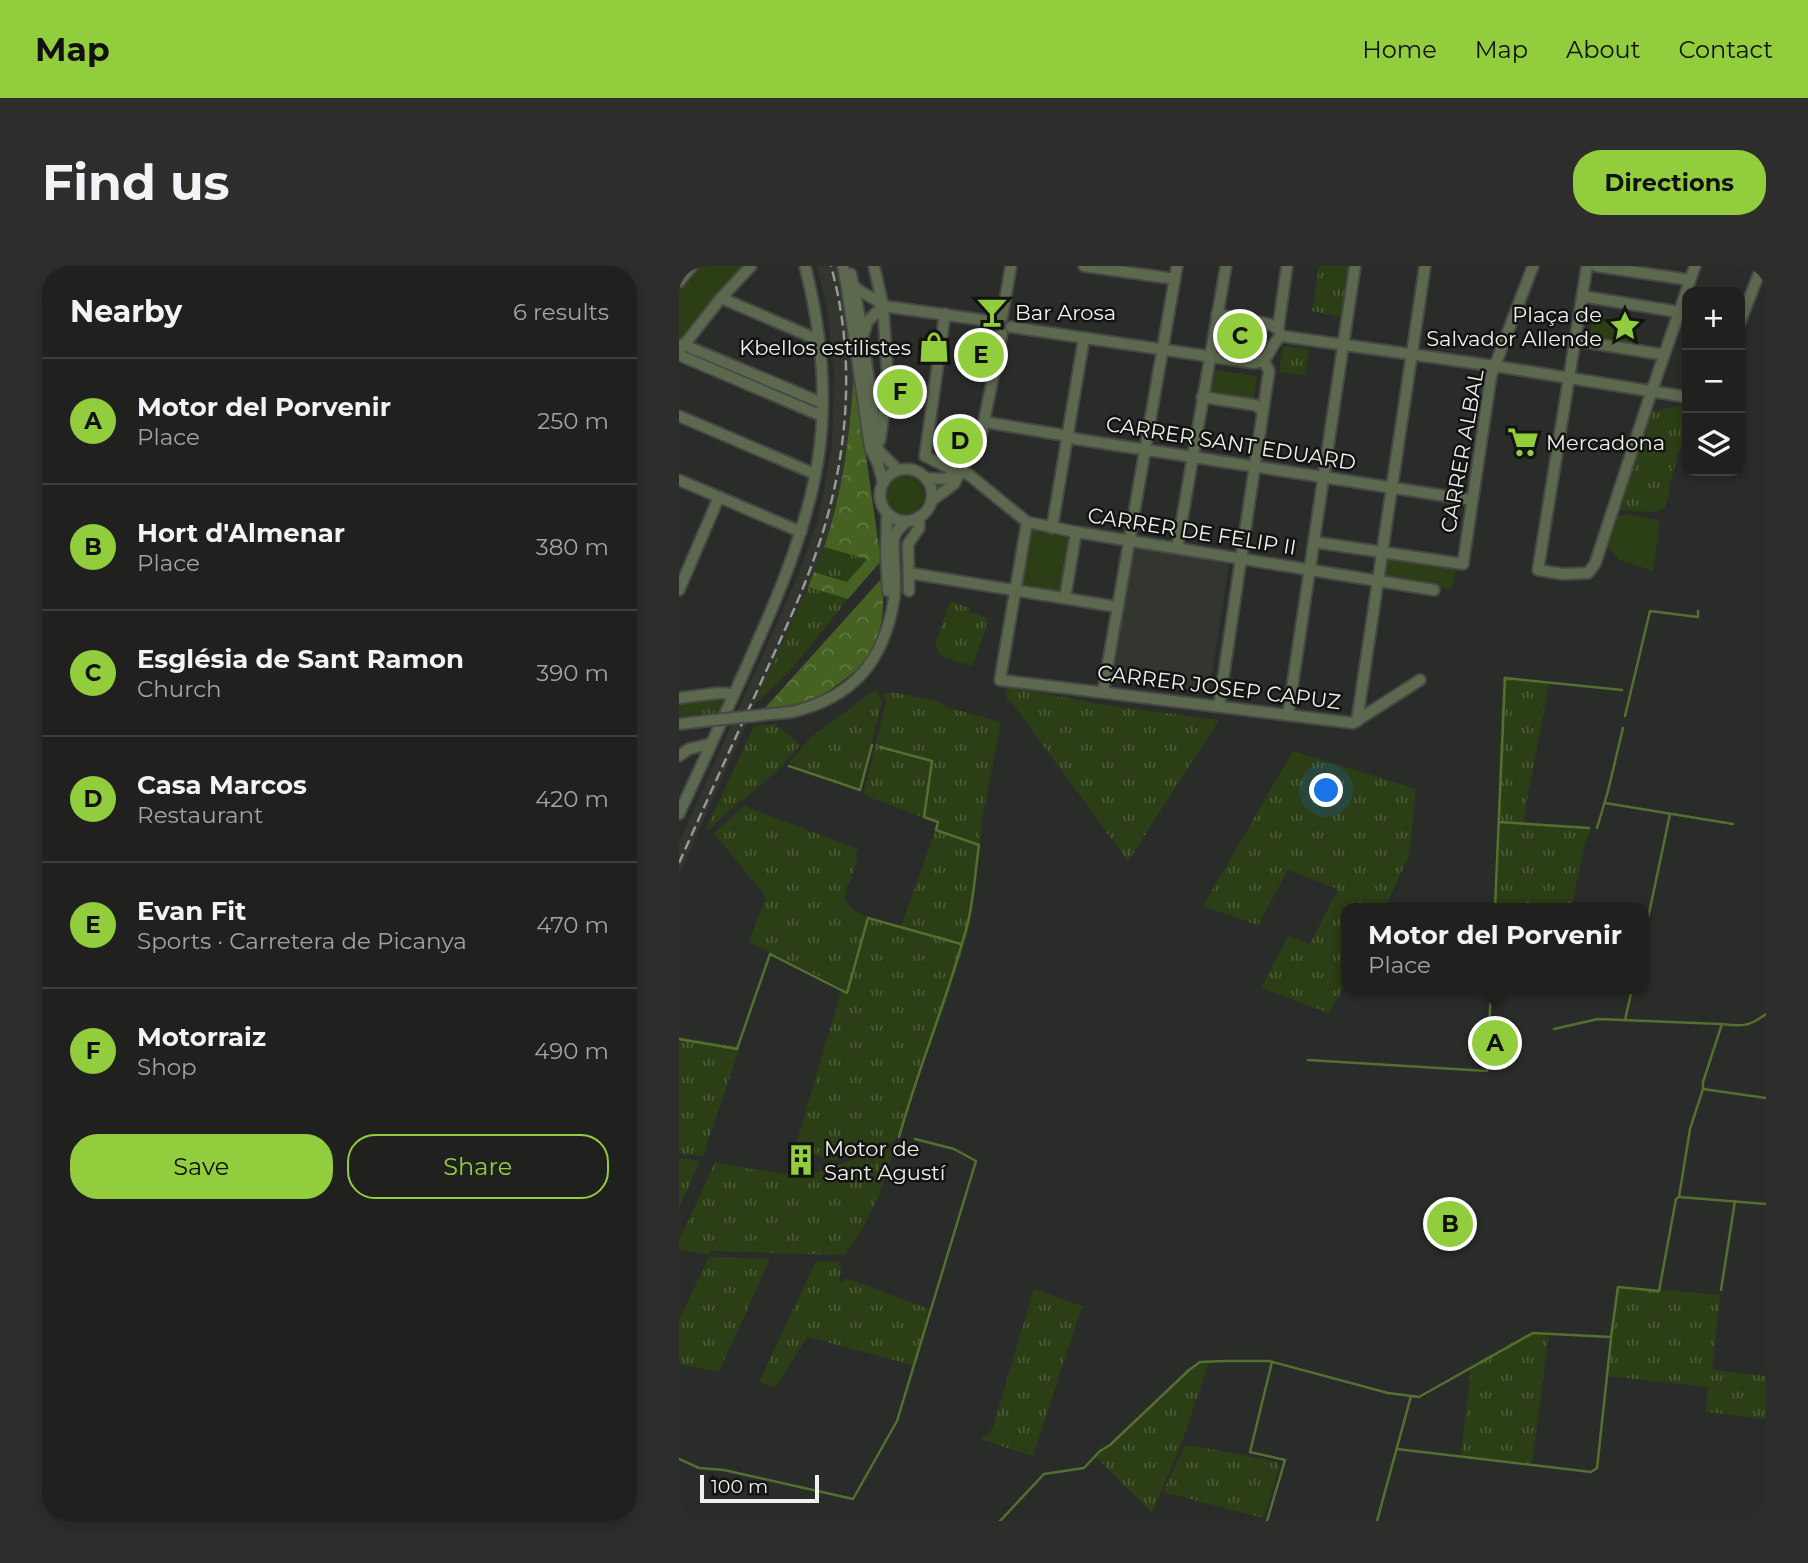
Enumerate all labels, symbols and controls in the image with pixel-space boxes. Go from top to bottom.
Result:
text: Map [35,29,110,69]
text: Home [1362,35,1437,64]
text: Map [1475,35,1528,64]
text: About [1566,35,1640,64]
text: Contact [1678,35,1773,64]
button: Directions [1573,150,1766,215]
text: Find us [42,153,230,212]
map controls [1682,287,1745,476]
button: + [1682,287,1745,350]
text: Nearby [70,293,182,330]
bar icon: Bar Arosa [975,295,1009,329]
text: 6 results [513,298,609,326]
place label: Bar Arosa [1015,300,1116,325]
place label: Plaça de Salvador Allende [1426,302,1602,351]
place icon: Plaça de Salvador Allende [1608,309,1642,343]
pin: C [1217,310,1263,362]
pin: E [958,329,1004,381]
shop icon: Kbellos estilistes [917,330,951,364]
place label: Kbellos estilistes [739,335,911,360]
button: − [1682,350,1745,413]
pin: F [877,366,923,418]
street label: CARRER ALBAL [1435,367,1489,535]
text: Motor del Porvenir [137,391,391,423]
text: A [84,407,102,435]
text: 250 m [537,407,609,435]
street label: CARRER SANT EDUARD [1104,411,1358,475]
button: layers [1682,413,1745,476]
pin: D [937,415,983,467]
text: Place [137,423,200,451]
supermarket icon: Mercadona [1506,425,1540,459]
place label: Mercadona [1546,430,1665,455]
street label: CARRER DE FELIP II [1086,502,1298,560]
text: Hort d'Almenar [137,517,345,549]
text: B [84,533,102,561]
text: 380 m [536,533,609,561]
text: Place [137,549,200,577]
text: Església de Sant Ramon [137,643,464,675]
text: C [85,659,101,687]
text: 390 m [536,659,609,687]
street label: CARRER JOSEP CAPUZ [1096,660,1342,714]
text: Church [137,675,222,703]
text: Casa Marcos [137,769,307,801]
your location [1309,773,1343,807]
text: D [84,785,103,813]
text: 420 m [535,785,609,813]
text: Restaurant [137,801,263,829]
text: Evan Fit [137,895,246,927]
popup [1341,903,1649,994]
text: E [85,911,101,939]
text: 470 m [536,911,609,939]
text: Motor del Porvenir [1368,919,1622,951]
text: Sports · Carretera de Picanya [137,927,467,955]
text: Place [1368,951,1431,979]
pin: A [1472,1017,1518,1069]
text: Motorraiz [137,1021,266,1053]
text: F [86,1037,100,1065]
text: 490 m [534,1037,609,1065]
text: Shop [137,1053,197,1081]
button: Save [70,1134,333,1199]
button: Share [347,1134,609,1199]
place label: Motor de Sant Agustí [824,1136,947,1185]
building icon: Motor de Sant Agustí [784,1143,818,1177]
pin: B [1427,1198,1473,1250]
scale bar [700,1472,819,1504]
text: 100 m [711,1475,768,1498]

